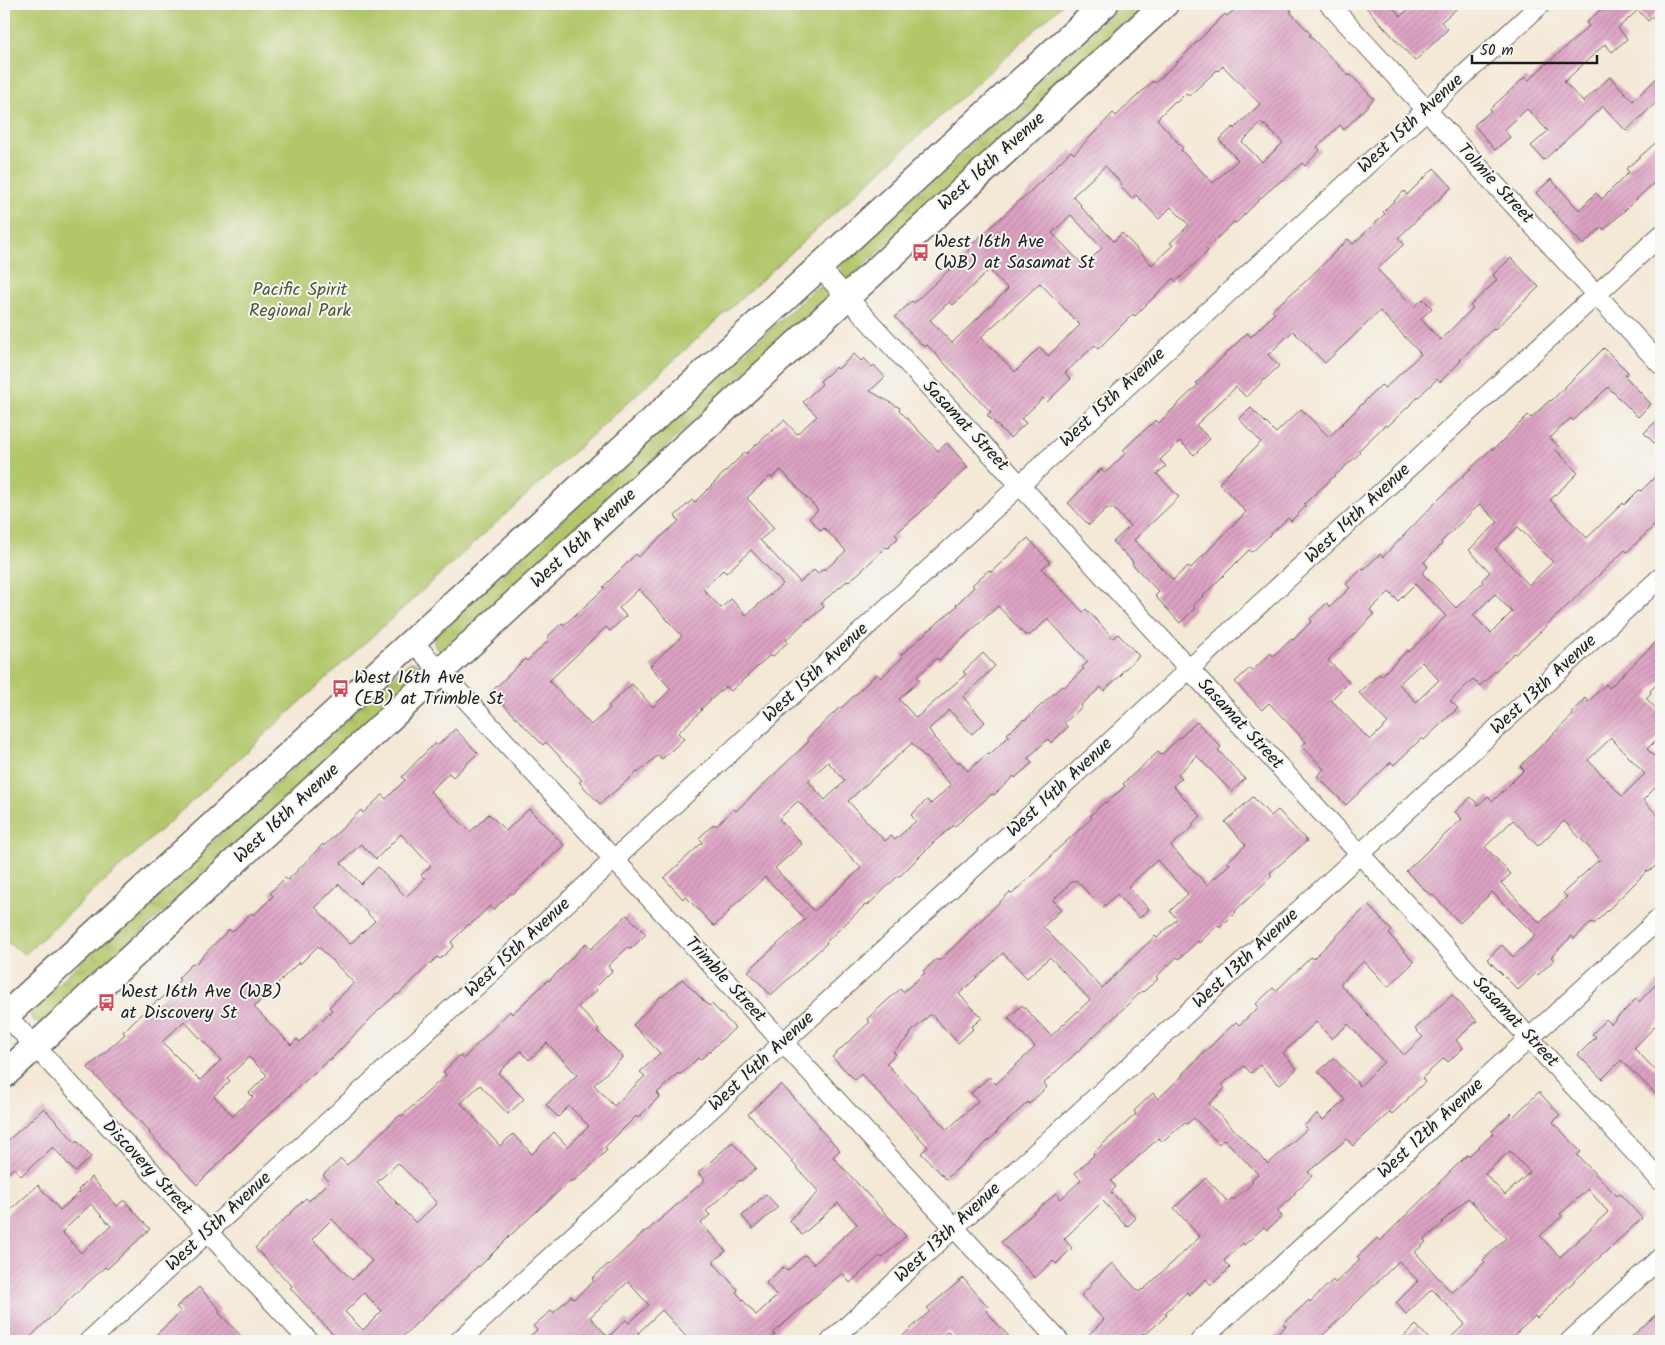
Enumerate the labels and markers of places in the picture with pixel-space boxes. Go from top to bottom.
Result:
place label: West 16th Ave (WB) at Sasamat St [934,228,1096,278]
bus stop icon: West 16th Ave (WB) at Sasamat St [910,242,930,262]
place label: West 16th Ave (EB) at Trimble St [354,664,505,714]
bus stop icon: West 16th Ave (EB) at Trimble St [330,678,350,698]
place label: West 16th Ave (WB) at Discovery St [121,978,282,1028]
bus stop icon: West 16th Ave (WB) at Discovery St [97,992,117,1012]

